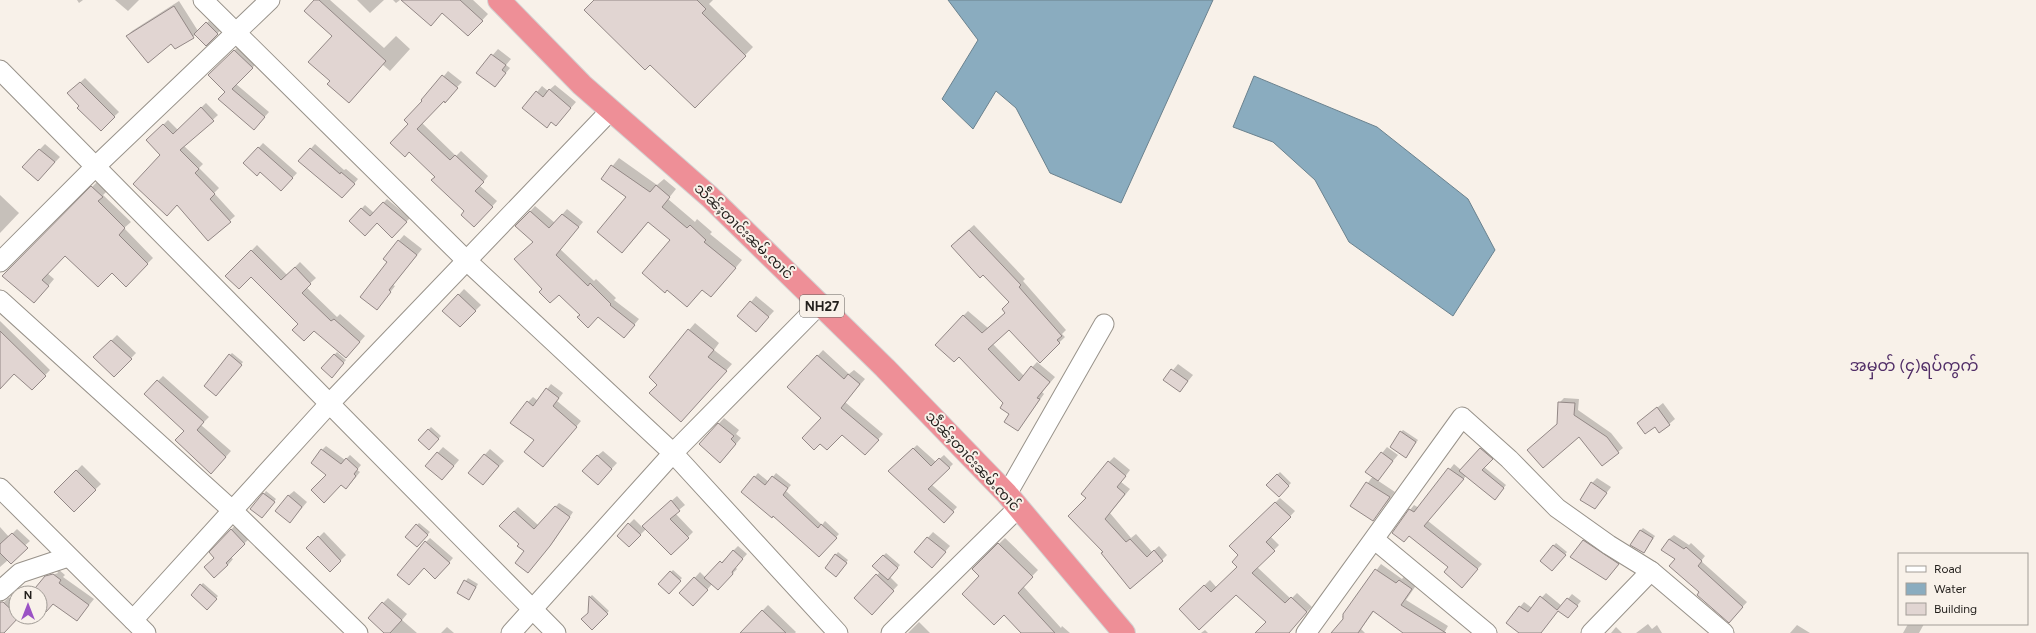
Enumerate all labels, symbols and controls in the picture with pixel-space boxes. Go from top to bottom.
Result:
street label: သဵၼ်ႈတၢင်းၼမ်ႉၸၢင် [691,178,798,283]
road number: NH27 [800,295,844,317]
district label: အမှတ် (၄)ရပ်ကွက် [1850,354,1978,380]
street label: သဵၼ်ႈတၢင်းၼမ်ႉၸၢင် [922,406,1025,515]
legend [1898,553,2028,625]
text: Road [1934,562,1962,576]
text: Water [1934,582,1966,596]
north arrow [8,585,48,625]
text: N [24,589,32,602]
text: Building [1934,602,1977,616]

